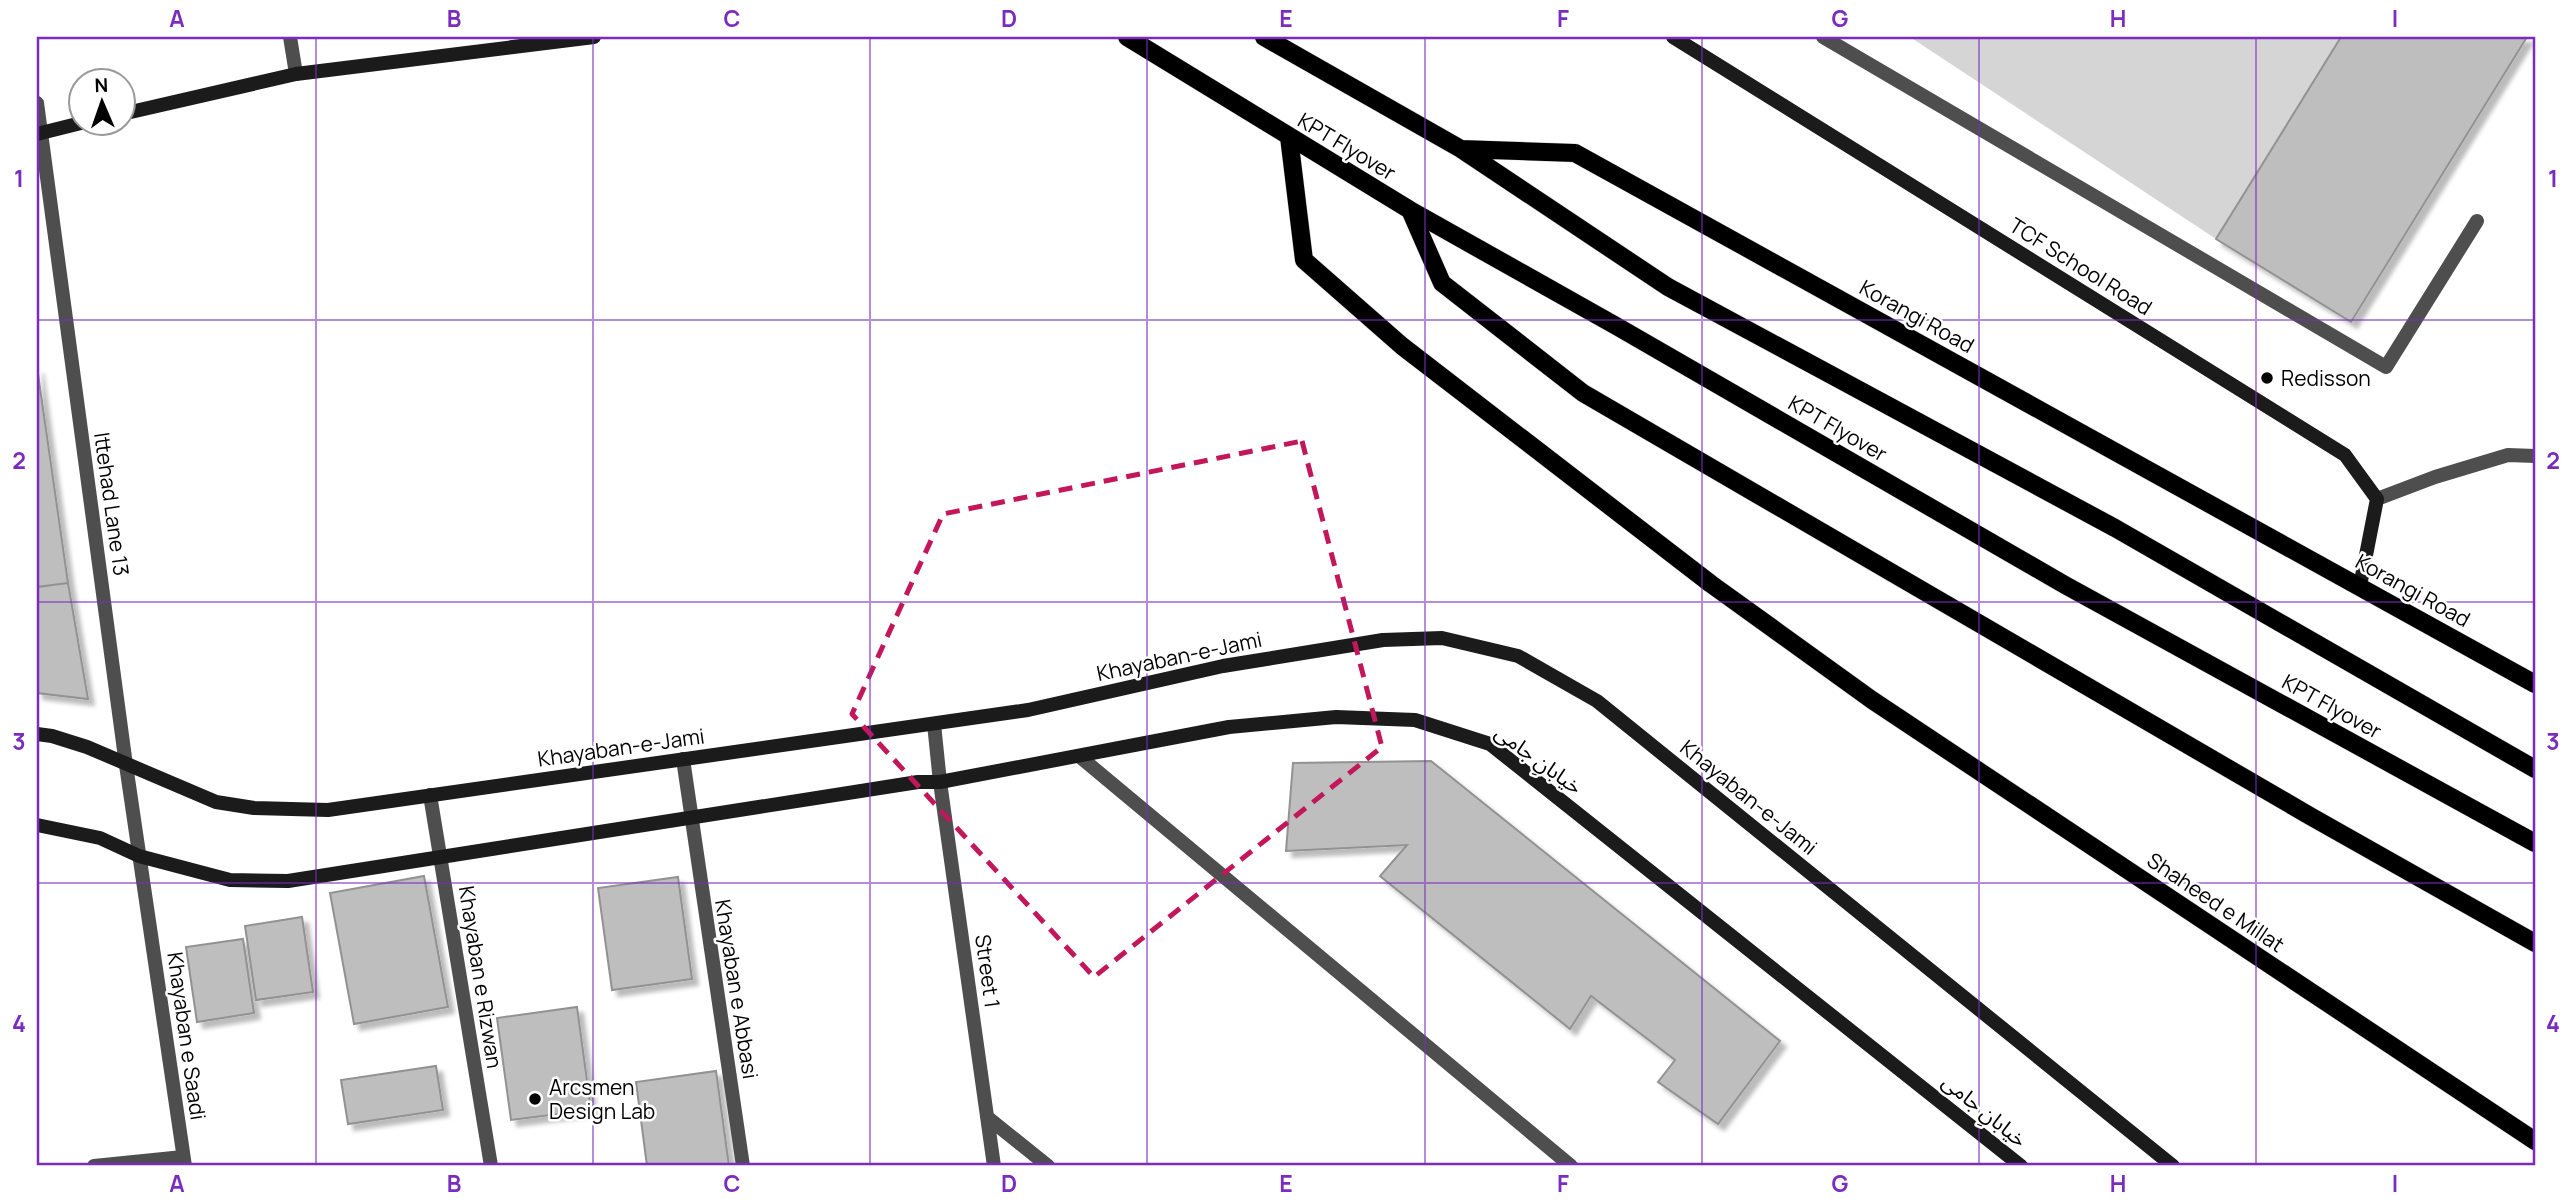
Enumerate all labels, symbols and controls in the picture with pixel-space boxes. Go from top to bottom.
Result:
text: A [169,2,185,34]
text: B [447,2,461,34]
text: C [724,2,741,34]
text: D [1001,2,1017,34]
text: E [1279,2,1293,34]
text: F [1557,2,1569,34]
text: G [1832,2,1849,34]
text: H [2110,2,2126,34]
text: I [2392,2,2398,34]
north arrow [66,66,136,136]
text: N [94,72,109,98]
street label: KPT Flyover [1293,106,1401,186]
text: 1 [14,162,24,194]
text: 1 [2548,162,2558,194]
street label: TCF School Road [2004,211,2158,321]
street label: Korangi Road [1855,273,1979,359]
place label: Redisson [2281,364,2371,392]
marker: Redisson [2259,370,2275,386]
street label: KPT Flyover [1784,389,1893,468]
street label: Ittehad Lane 13 [88,430,136,578]
text: 2 [12,444,26,476]
text: 2 [2546,444,2560,476]
street label: Korangi Road [2351,547,2475,633]
street label: Khayaban-e-Jami [1094,625,1264,687]
street label: KPT Flyover [2277,667,2387,745]
street label: خیابانِ جامی [1488,718,1588,803]
street label: Khayaban-e-Jami [536,721,706,773]
text: 3 [12,725,26,757]
text: 3 [2546,725,2560,757]
street label: Khayaban-e-Jami [1675,733,1823,861]
street label: Shaheed e Millat [2142,846,2290,958]
street label: Khayaban e Rizwan [453,884,509,1070]
street label: Khayaban e Abbasi [709,897,765,1081]
street label: Street 1 [969,932,1007,1010]
street label: Khayaban e Saadi [161,950,213,1122]
text: 4 [12,1007,26,1039]
text: 4 [2546,1007,2560,1039]
street label: خیابانِ جامی [1935,1067,2033,1155]
place label: Arcsmen Design Lab [549,1073,655,1125]
marker: Arcsmen Design Lab [527,1091,543,1107]
text: A [169,1167,185,1199]
text: B [447,1167,461,1199]
text: C [724,1167,741,1199]
text: D [1001,1167,1017,1199]
text: E [1279,1167,1293,1199]
text: F [1557,1167,1569,1199]
text: G [1832,1167,1849,1199]
text: H [2110,1167,2126,1199]
text: I [2392,1167,2398,1199]

